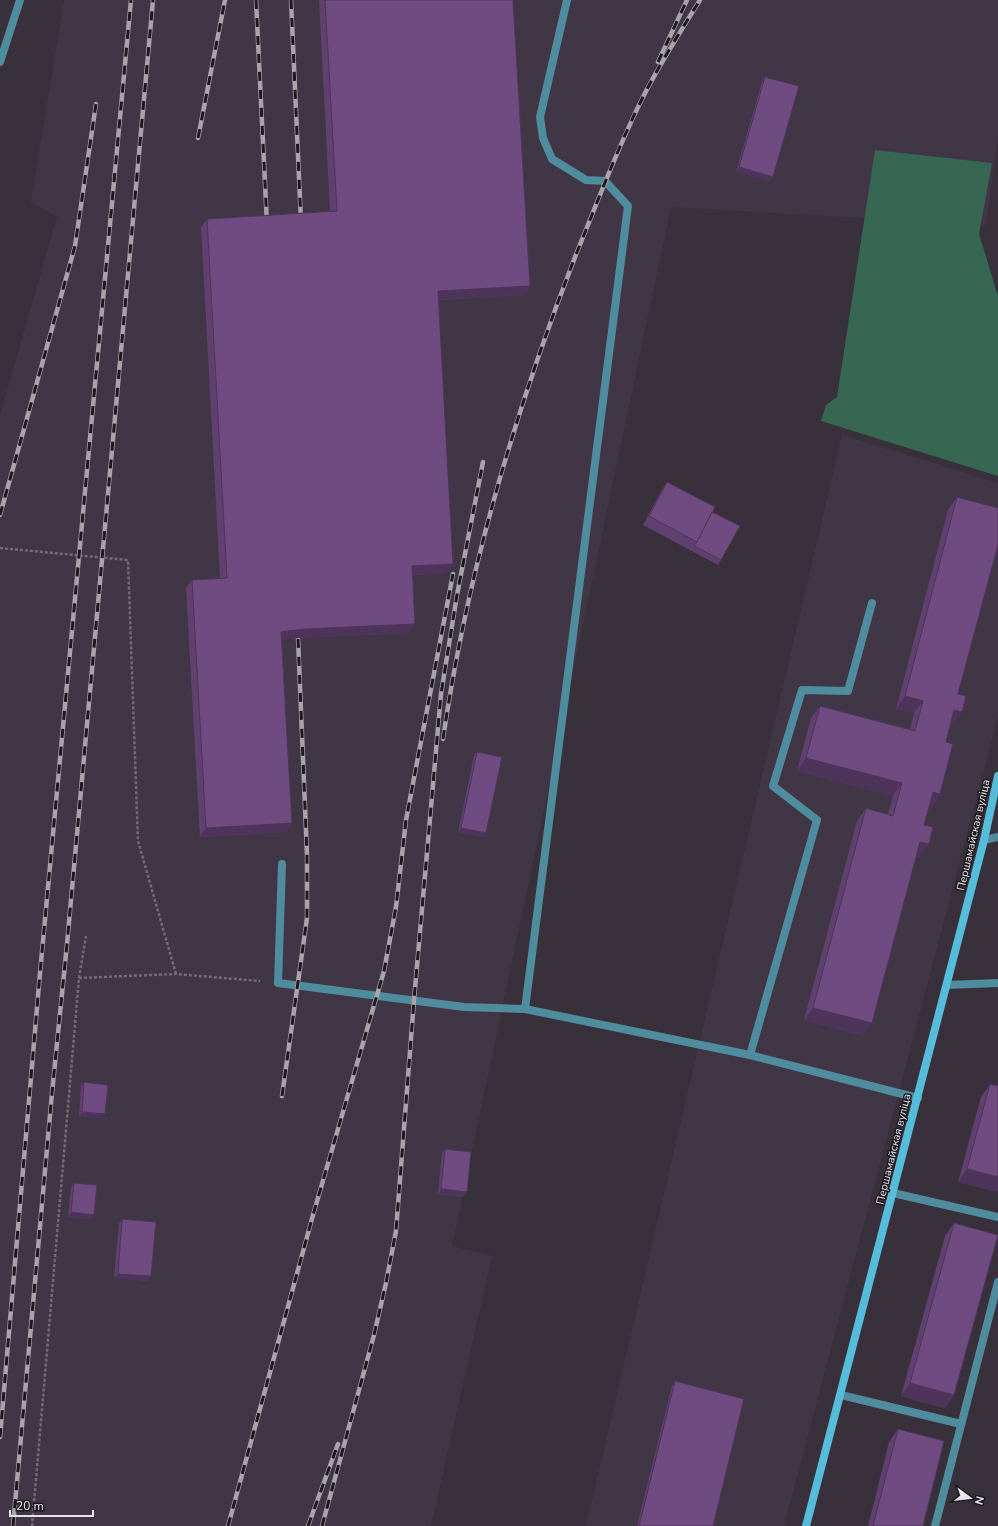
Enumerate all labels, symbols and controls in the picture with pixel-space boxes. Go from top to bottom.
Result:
street label: Першамайская вуліца [953,778,994,892]
street label: Першамайская вуліца [872,1092,915,1206]
north arrow [950,1478,990,1518]
scale bar [10,1492,93,1518]
text: N [971,1495,987,1506]
text: 20 m [16,1498,44,1514]

